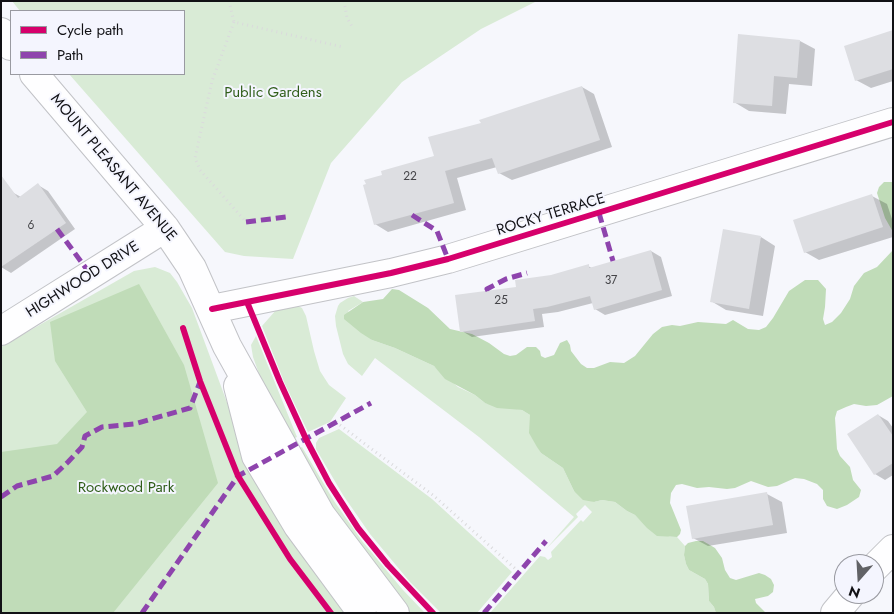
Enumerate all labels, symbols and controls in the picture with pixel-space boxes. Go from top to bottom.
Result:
legend [10,10,185,75]
text: Cycle path [57,19,124,41]
text: Path [57,44,83,66]
park label: Public Gardens [224,84,322,102]
street label: MOUNT PLEASANT AVENUE [46,91,180,245]
house number: 22 [403,170,417,184]
street label: ROCKY TERRACE [495,190,607,240]
house number: 6 [28,219,34,233]
street label: HIGHWOOD DRIVE [23,238,143,322]
house number: 37 [605,274,617,288]
house number: 25 [494,294,508,308]
park label: Rockwood Park [78,479,174,497]
north arrow [834,554,884,604]
text: N [846,581,863,604]

